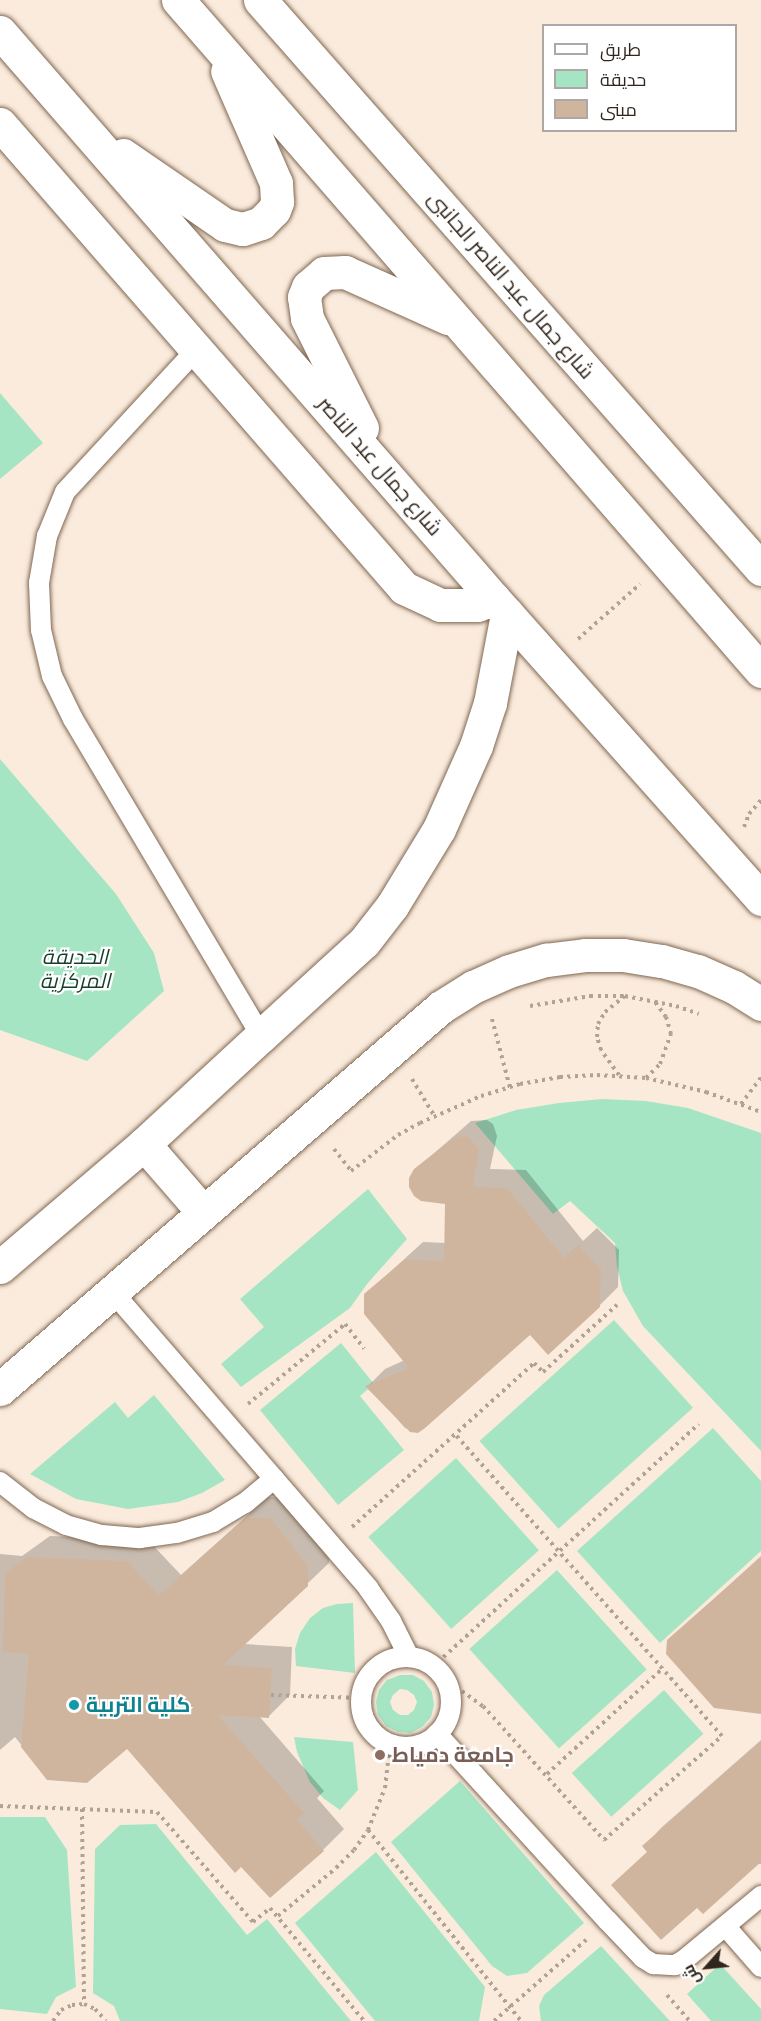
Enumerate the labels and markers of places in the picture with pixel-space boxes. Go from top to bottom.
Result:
place label: كلية التربية [86,1692,190,1718]
marker: كلية التربية [67,1698,81,1712]
place label: جامعة دمياط [392,1742,514,1768]
marker: جامعة دمياط [373,1748,387,1762]

